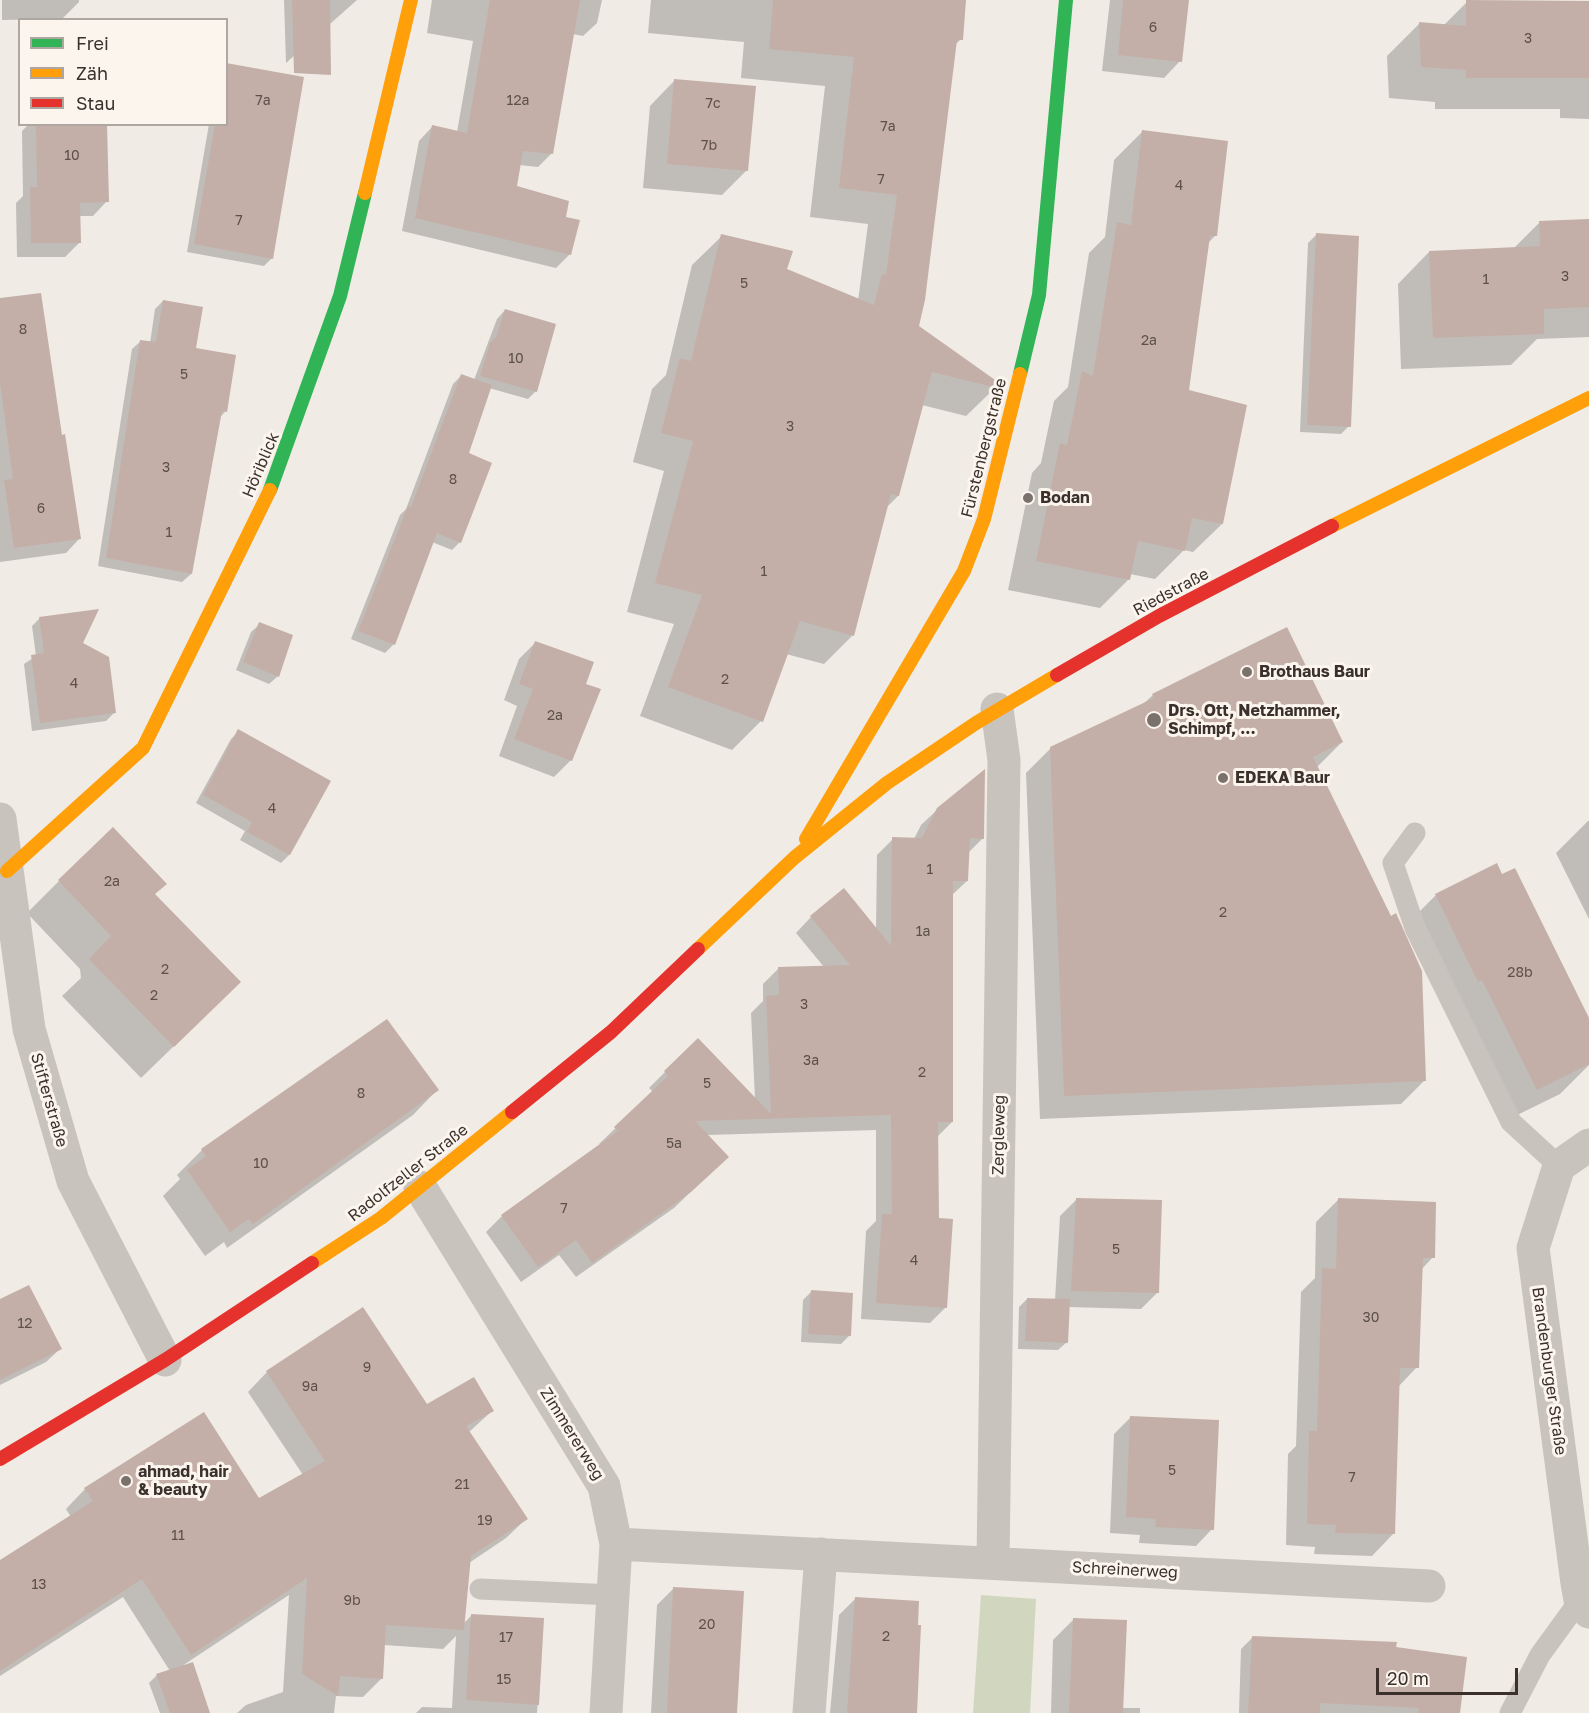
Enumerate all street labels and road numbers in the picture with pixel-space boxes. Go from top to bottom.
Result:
street label: Fürstenbergstraße [957,376,1011,520]
street label: Höriblick [239,429,283,501]
street label: Riedstraße [1130,564,1212,620]
street label: Stifterstraße [26,1051,72,1149]
street label: Zergleweg [989,1095,1009,1175]
street label: Radolfzeller Straße [344,1120,472,1226]
street label: Brandenburger Straße [1528,1286,1570,1456]
street label: Zimmererweg [536,1384,608,1484]
street label: Schreinerweg [1072,1558,1178,1582]

